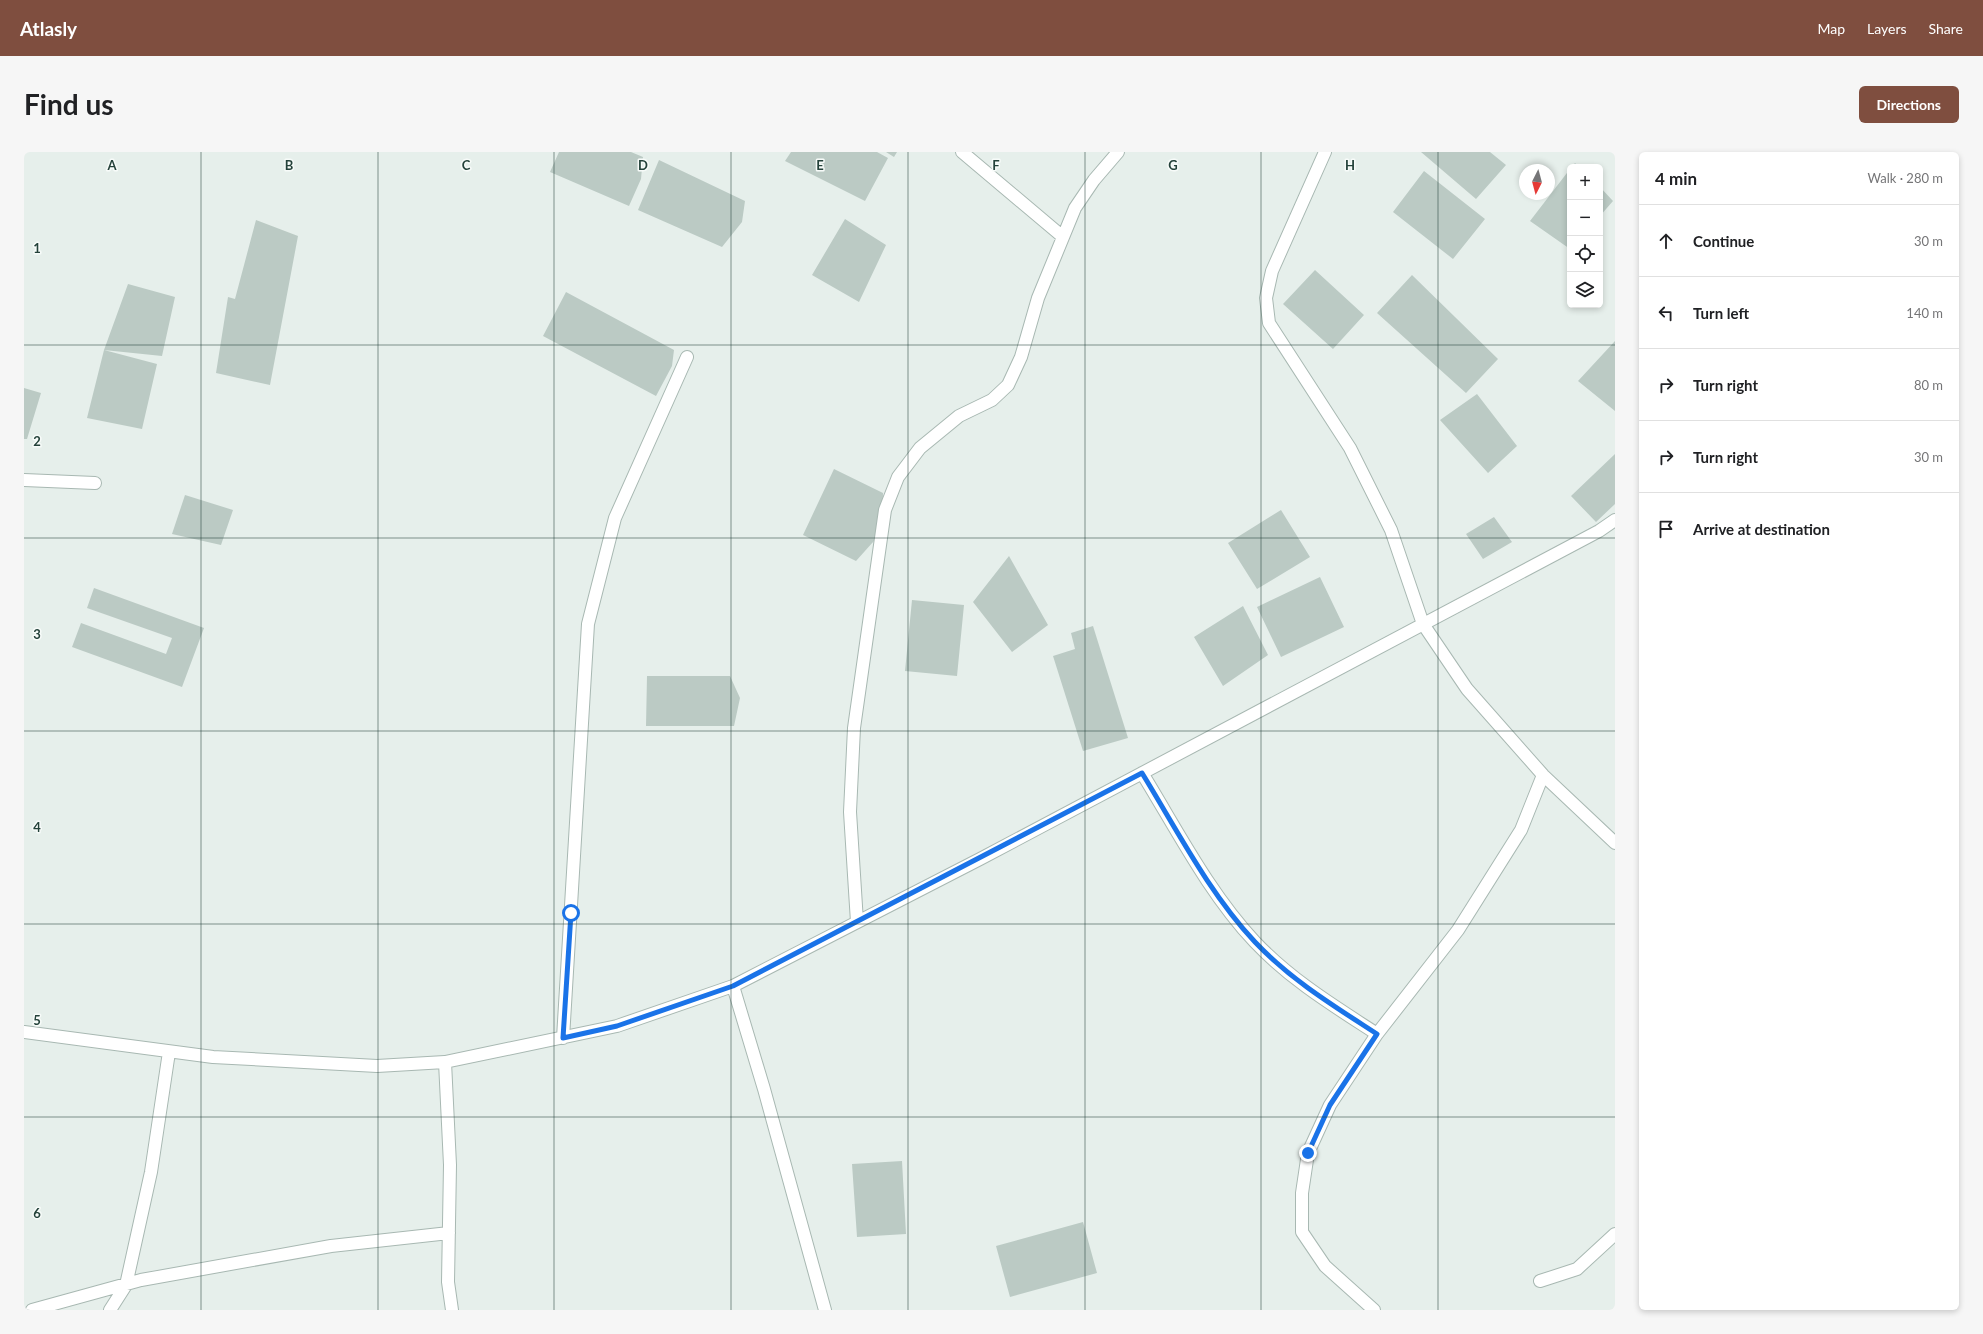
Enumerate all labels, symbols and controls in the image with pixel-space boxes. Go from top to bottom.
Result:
text: Atlasly [20,17,77,40]
text: Map [1817,20,1845,37]
text: Layers [1867,20,1907,37]
text: Share [1929,20,1963,37]
button: Directions [1859,86,1959,123]
text: Find us [24,87,114,121]
text: A [106,157,117,173]
text: B [285,157,294,173]
text: C [462,157,471,173]
text: D [638,157,648,173]
text: E [816,157,824,173]
text: F [992,157,1000,173]
text: G [1168,157,1178,173]
text: H [1345,157,1355,173]
north arrow [1519,164,1555,200]
map controls [1567,164,1603,308]
button: + [1567,164,1603,200]
text: 4 min [1655,168,1697,189]
text: Walk · 280 m [1867,170,1943,186]
button: − [1567,200,1603,236]
icon: ahead [1655,230,1677,252]
text: Continue [1693,232,1754,250]
text: 30 m [1914,233,1943,249]
button: locate [1567,236,1603,272]
text: 1 [33,240,41,256]
button: layers [1567,272,1603,308]
icon: left [1655,302,1677,324]
text: Turn left [1693,304,1749,322]
text: 140 m [1906,305,1943,321]
icon: right [1655,374,1677,396]
text: Turn right [1693,376,1758,394]
text: 80 m [1914,377,1943,393]
text: 2 [33,433,41,449]
icon: right [1655,446,1677,468]
text: Turn right [1693,448,1758,466]
text: 30 m [1914,449,1943,465]
icon: arrive [1655,518,1677,540]
text: Arrive at destination [1693,520,1830,538]
text: 3 [33,626,41,642]
text: 4 [33,819,41,835]
route start [562,904,580,922]
text: 5 [33,1012,41,1028]
route end [1299,1144,1317,1162]
text: 6 [33,1205,41,1221]

